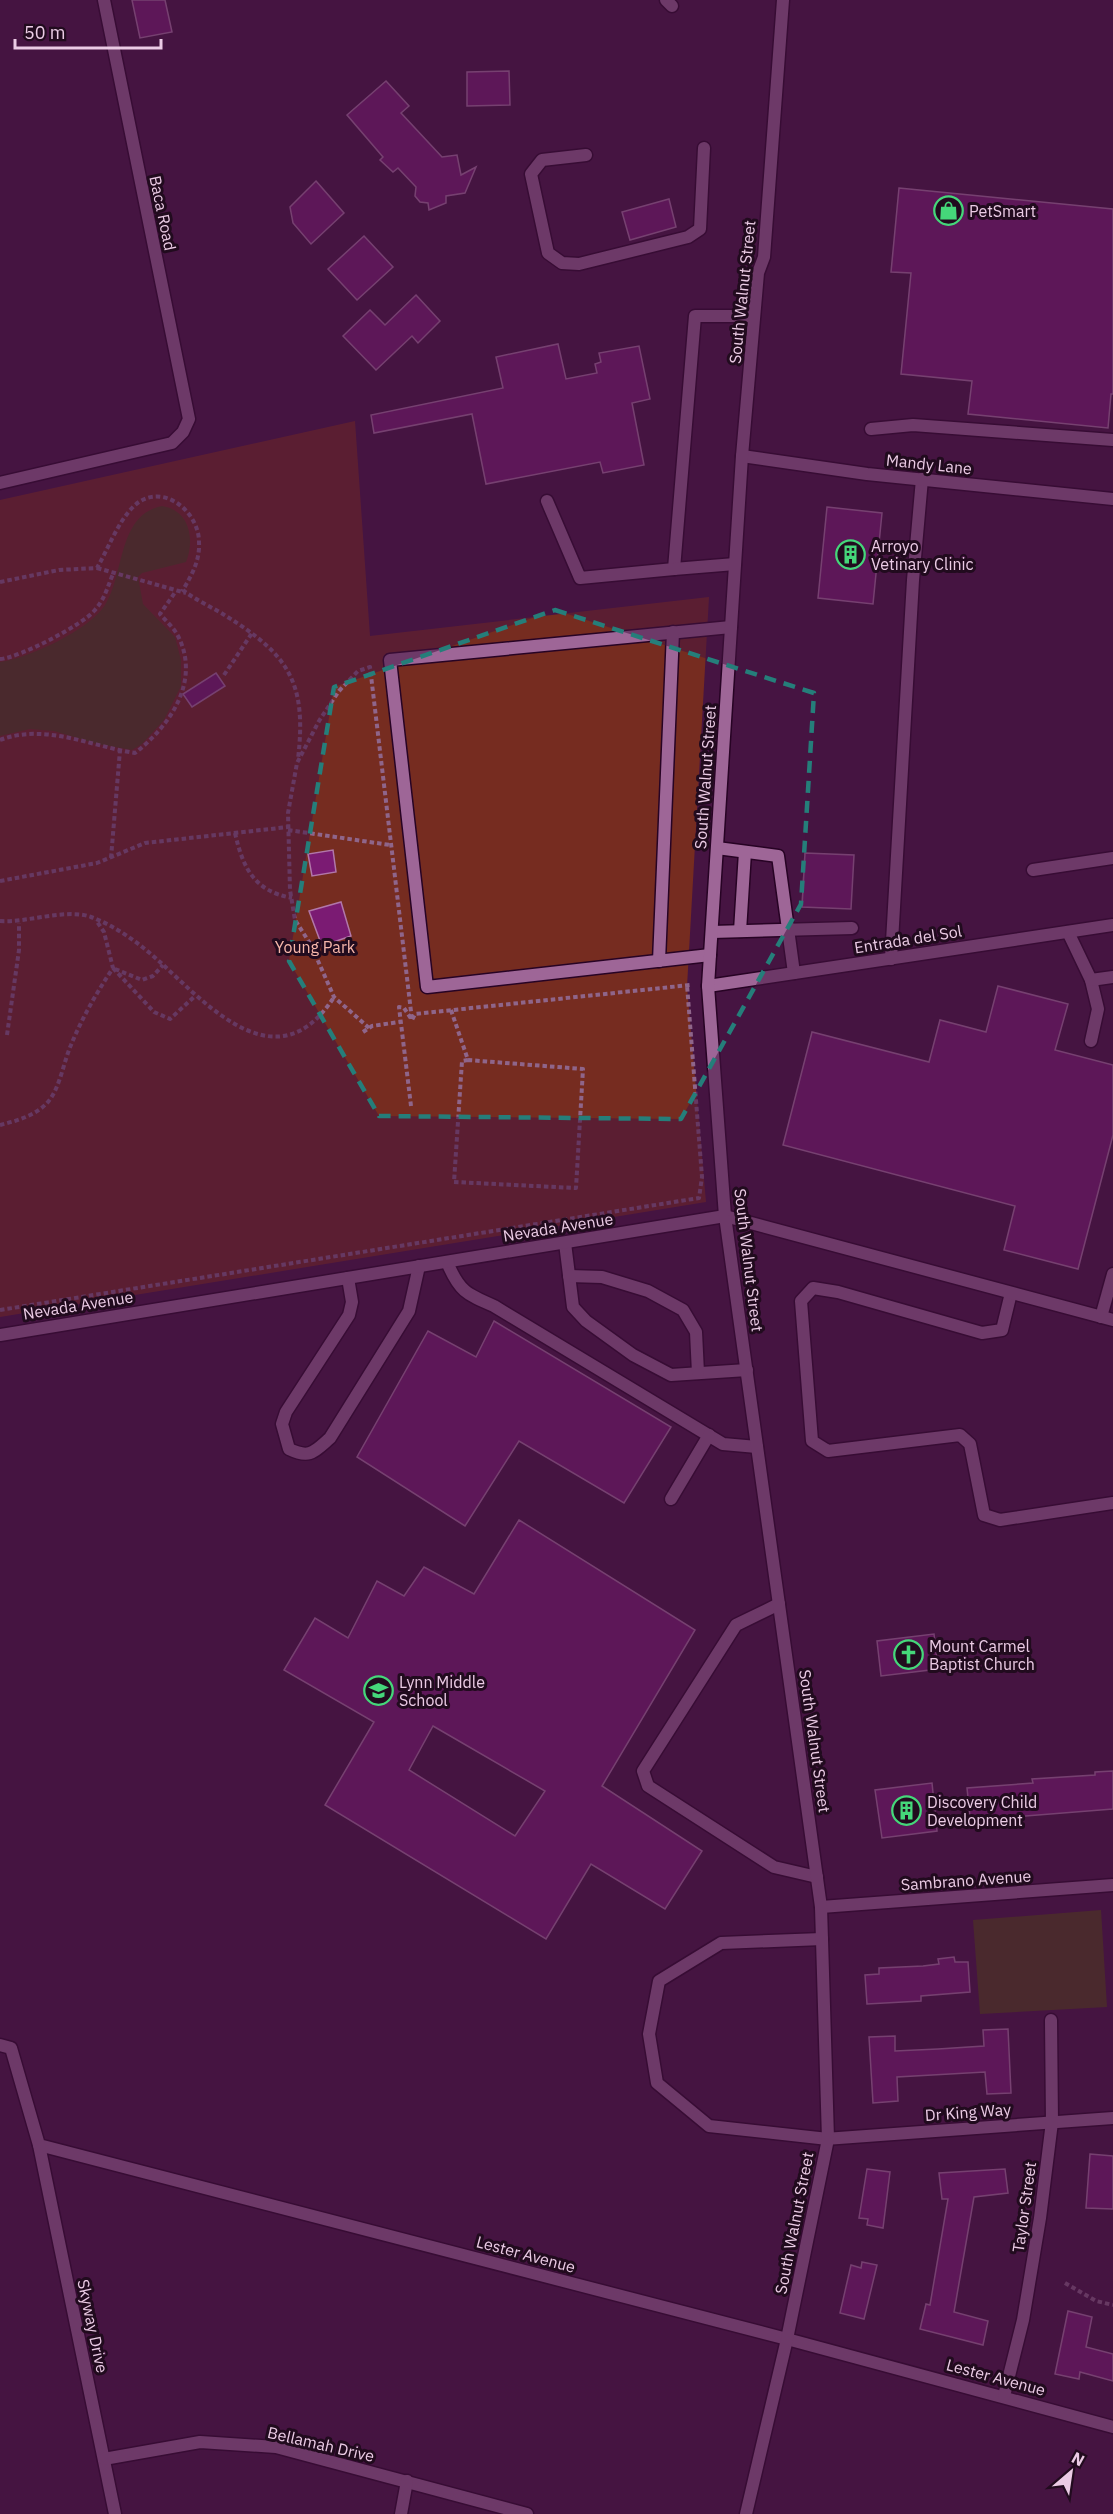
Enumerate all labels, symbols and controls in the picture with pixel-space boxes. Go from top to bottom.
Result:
scale bar [15,12,160,50]
text: 50 m [24,21,66,44]
street label: Baca Road [145,174,181,252]
shop icon: PetSmart [932,195,964,227]
place label: PetSmart [969,201,1036,221]
street label: South Walnut Street [725,219,759,365]
street label: Mandy Lane [885,450,973,478]
place label: Arroyo Vetinary Clinic [871,536,974,574]
building icon: Arroyo Vetinary Clinic [834,539,866,571]
street label: South Walnut Street [690,704,720,850]
street label: Entrada del Sol [853,921,963,957]
park label: Young Park [275,937,356,957]
street label: South Walnut Street [730,1187,768,1333]
street label: Nevada Avenue [501,1208,615,1246]
street label: Nevada Avenue [21,1286,135,1324]
place label: Mount Carmel Baptist Church [929,1636,1035,1674]
church icon: Mount Carmel Baptist Church [892,1639,924,1671]
street label: South Walnut Street [795,1668,835,1814]
place label: Lynn Middle School [399,1672,485,1710]
school or university icon: Lynn Middle School [362,1675,394,1707]
place label: Discovery Child Development [927,1792,1037,1830]
building icon: Discovery Child Development [890,1795,922,1827]
street label: Sambrano Avenue [900,1865,1032,1895]
street label: Dr King Way [924,2099,1012,2125]
street label: South Walnut Street [770,2150,818,2296]
street label: Taylor Street [1008,2160,1040,2254]
street label: Lester Avenue [474,2231,578,2277]
street label: Skyway Drive [73,2277,113,2375]
street label: Lester Avenue [944,2354,1048,2400]
street label: Bellamah Drive [266,2422,377,2466]
north arrow [1041,2442,1101,2502]
text: N [1068,2447,1088,2470]

